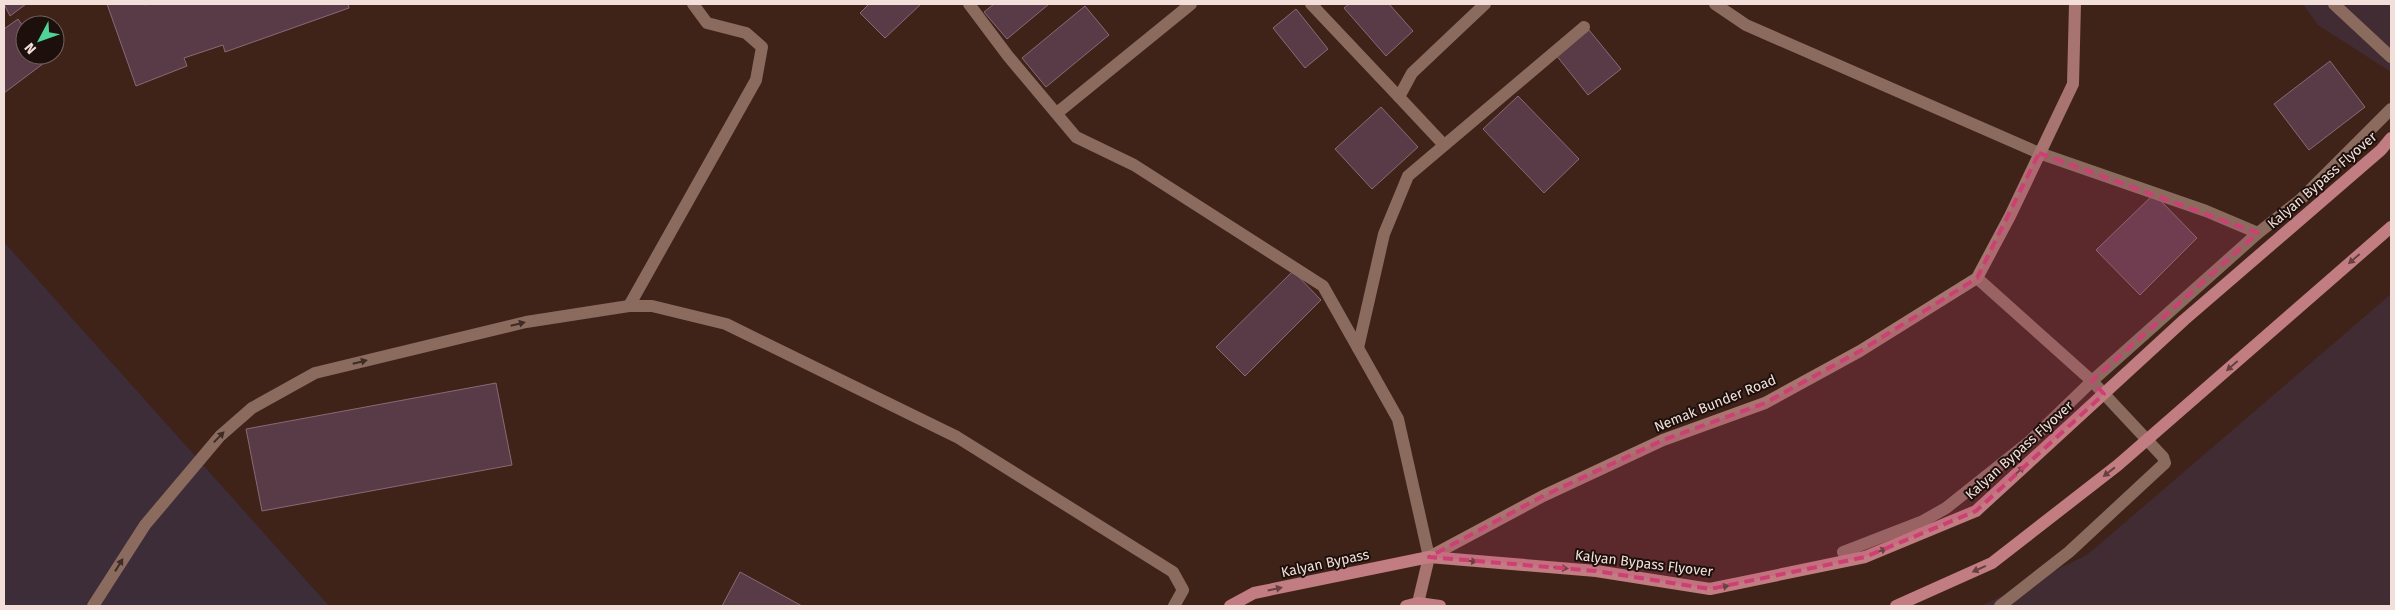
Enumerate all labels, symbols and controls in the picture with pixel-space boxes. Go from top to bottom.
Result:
north arrow [15,15,65,65]
text: N [21,39,40,57]
street label: Kalyan Bypass Flyover [2264,128,2381,232]
one-way arrow [2348,254,2361,265]
one-way arrow [511,320,526,328]
one-way arrow [353,358,368,366]
one-way arrow [2226,360,2238,372]
street label: Nemak Bunder Road [1652,371,1779,436]
street label: Kalyan Bypass Flyover [1962,397,2077,503]
one-way arrow [213,432,225,444]
one-way arrow [2013,465,2025,477]
one-way arrow [2103,467,2116,478]
street label: Kalyan Bypass [1279,546,1371,581]
street label: Kalyan Bypass Flyover [1574,547,1715,580]
one-way arrow [1873,547,1887,555]
one-way arrow [1463,557,1479,565]
one-way arrow [115,558,124,572]
one-way arrow [1553,565,1569,573]
one-way arrow [1972,566,1986,574]
one-way arrow [1714,582,1730,590]
one-way arrow [1267,585,1282,593]

